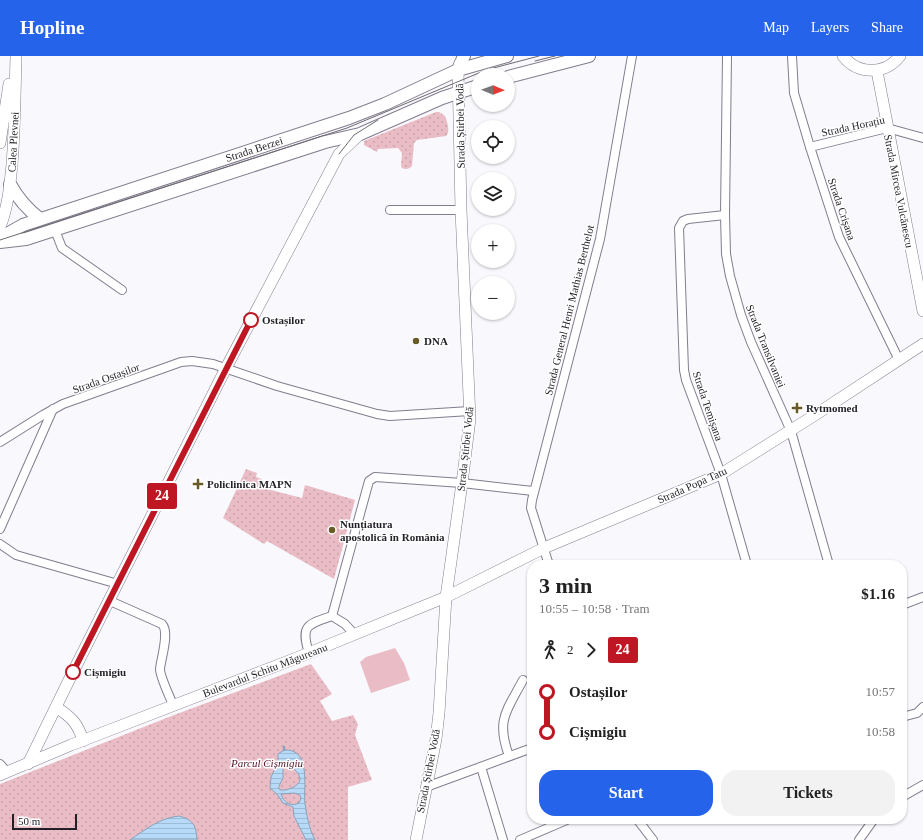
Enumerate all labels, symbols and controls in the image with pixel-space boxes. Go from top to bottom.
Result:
text: Hopline [20,17,84,38]
text: Map [763,20,789,35]
text: Layers [811,20,849,35]
text: Share [871,20,903,35]
north arrow [471,68,515,112]
map controls [471,68,515,320]
street label: Strada Știrbei Vodă [453,83,467,169]
street label: Calea Plevnei [5,111,21,173]
street label: Strada Horațiu [820,113,886,139]
button: locate [471,120,515,164]
street label: Strada Mircea Vulcănescu [882,133,916,249]
street label: Strada Berzei [224,134,284,164]
button: layers [471,172,515,216]
street label: Strada Crișana [826,177,858,242]
street label: Strada General Henri Mathias Berthelot [542,223,596,397]
button: + [471,224,515,268]
button: − [471,276,515,320]
street label: Strada Transilvaniei [744,303,788,389]
marker: Ostașilor [243,312,259,328]
place label: Ostașilor [262,314,305,327]
place label: DNA [424,335,448,347]
marker: DNA [411,336,421,346]
street label: Strada Ostașilor [71,360,142,396]
street label: Strada Temișana [690,370,726,442]
marker: Rytmomed [791,402,803,414]
place label: Rytmomed [806,402,858,414]
street label: Strada Știrbei Vodă [455,406,475,492]
street label: Strada Popa Tatu [655,464,729,506]
marker: Policlinica MAPN [192,478,204,490]
place label: Policlinica MAPN [207,478,292,490]
line badge: 24 [144,483,180,509]
text: 24 [155,488,169,503]
place label: Nunțiatura apostolică în România [340,518,445,543]
marker: Nunțiatura apostolică în România [327,525,337,535]
text: 3 min [539,573,592,598]
text: $1.16 [861,586,895,602]
text: 10:55 – 10:58 · Tram [539,601,650,616]
icon: walk [539,639,561,661]
icon: forward [580,639,602,661]
street label: Bulevardul Schitu Măgureanu [201,640,329,699]
text: 2 [567,642,574,657]
text: 24 [616,642,630,657]
marker: Cișmigiu [65,664,81,680]
place label: Cișmigiu [84,666,126,679]
text: Ostașilor [569,684,627,700]
text: 10:57 [865,684,895,699]
text: Cișmigiu [569,724,627,740]
text: 10:58 [865,724,895,739]
street label: Strada Știrbei Vodă [414,728,442,814]
park label: Parcul Cișmigiu [230,757,304,769]
button: Start [539,770,713,816]
button: Tickets [721,770,895,816]
scale bar [12,812,77,831]
text: 50 m [18,815,40,827]

